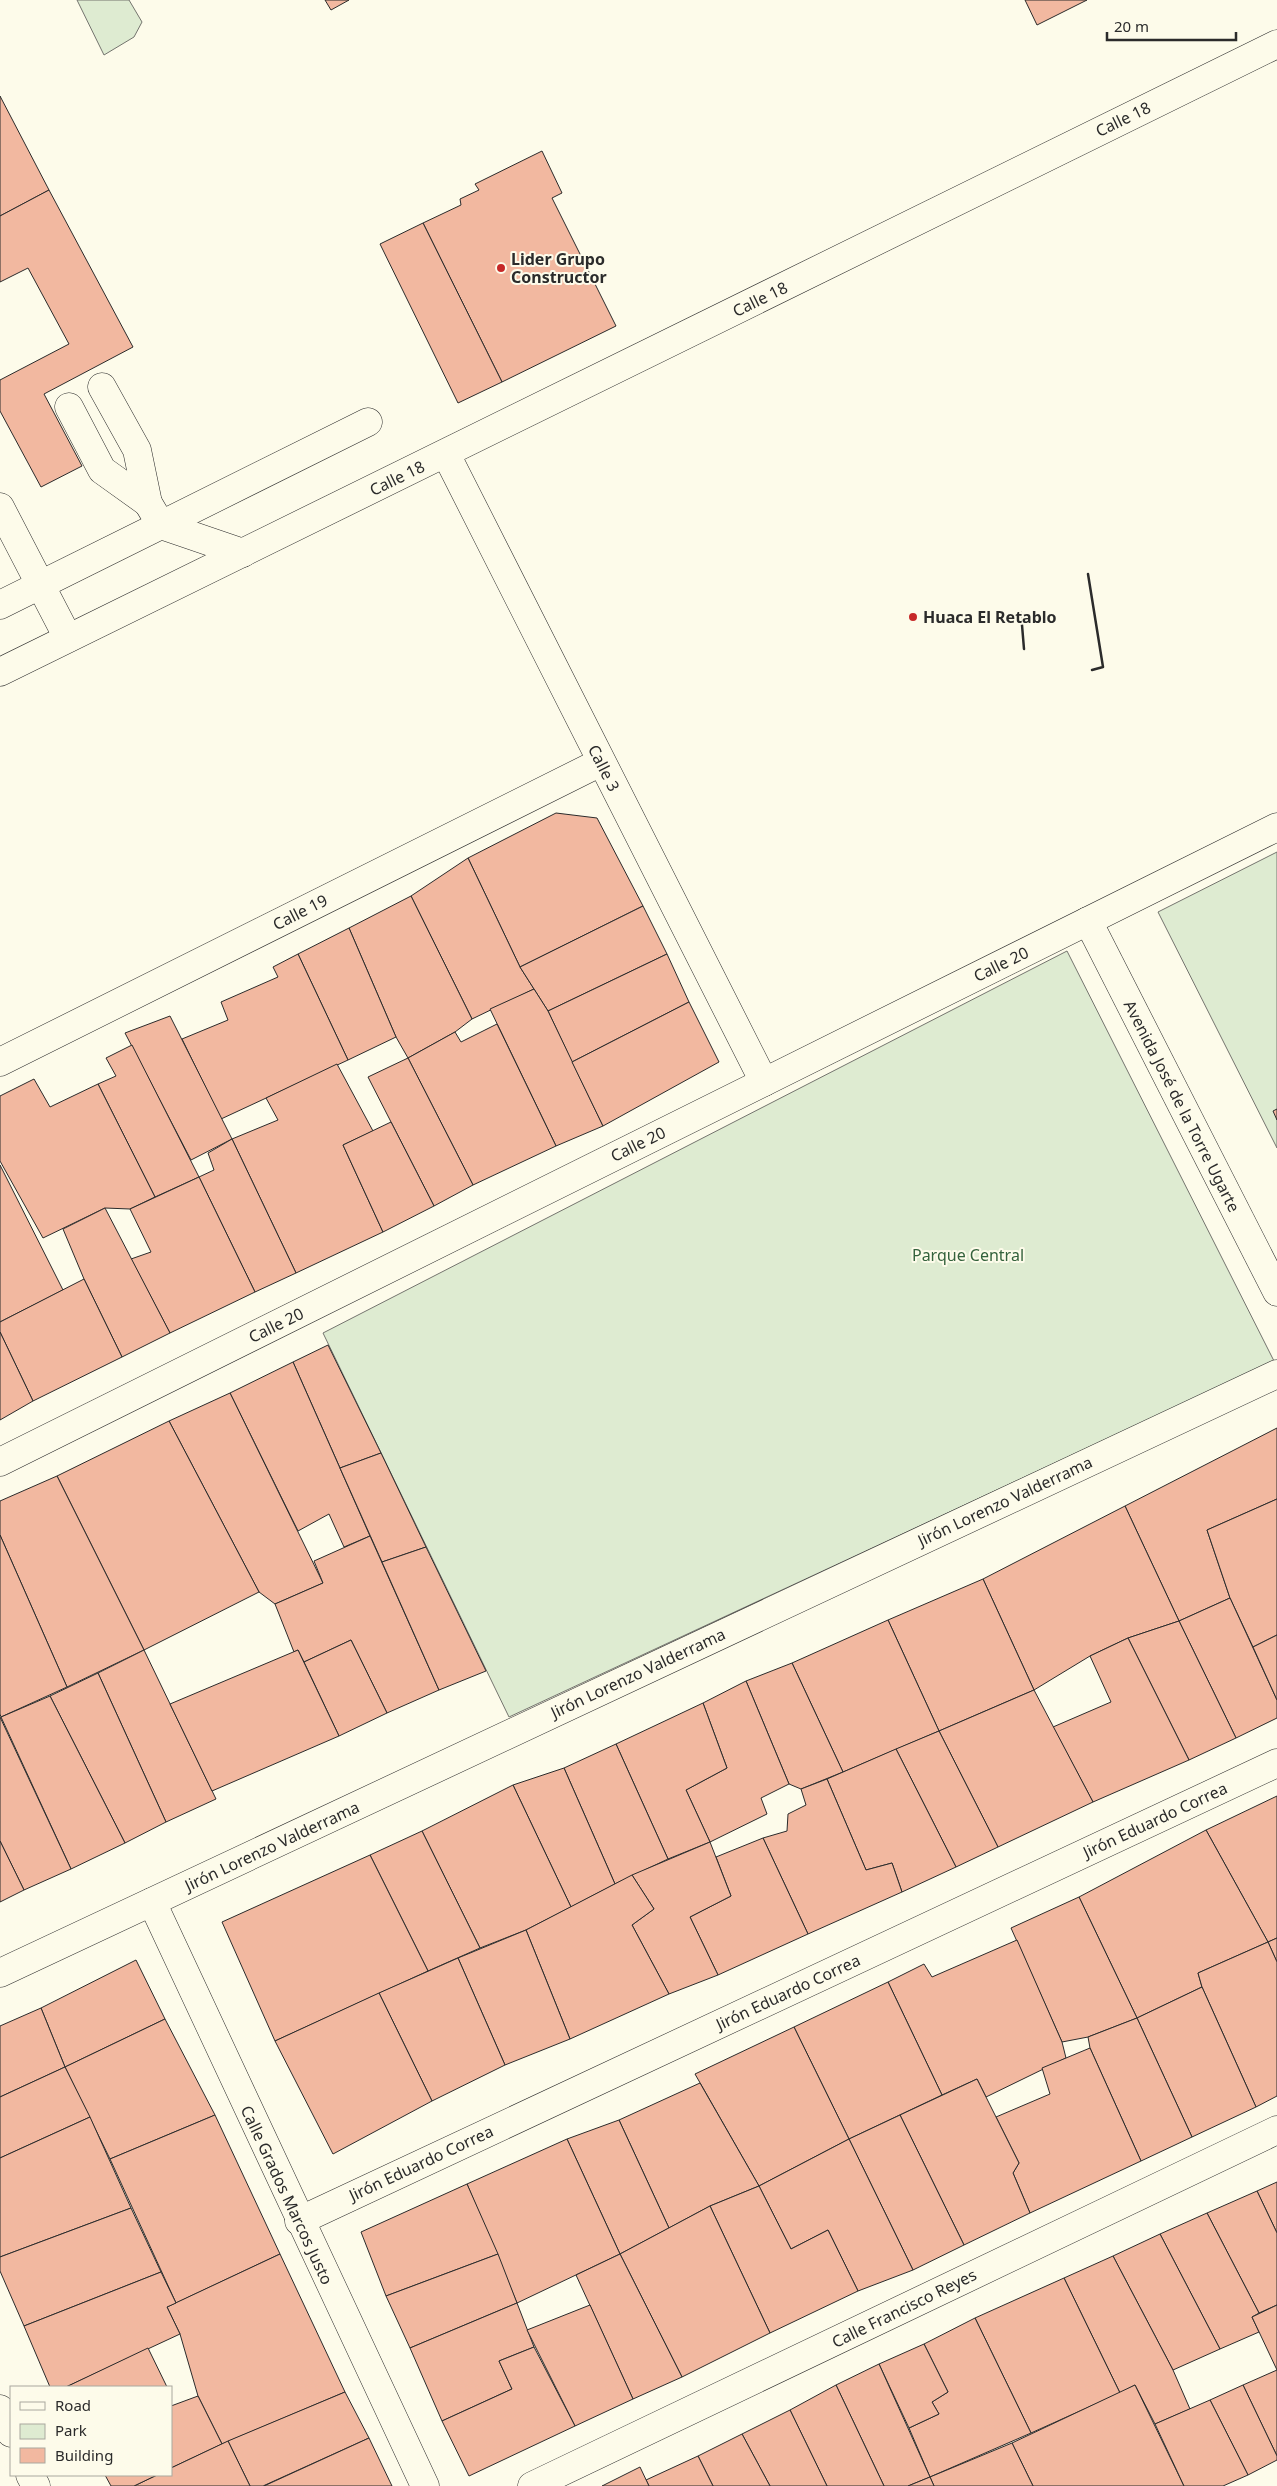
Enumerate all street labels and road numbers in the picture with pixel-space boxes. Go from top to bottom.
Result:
street label: Calle 18 [1092,96,1154,142]
street label: Calle 18 [729,276,791,322]
street label: Calle 18 [366,455,428,501]
street label: Calle 3 [583,741,625,795]
street label: Calle 19 [269,889,331,935]
street label: Calle 20 [970,941,1032,987]
street label: Avenida José de la Torre Ugarte [1119,996,1245,1216]
street label: Calle 20 [607,1121,669,1167]
street label: Calle 20 [245,1302,307,1348]
street label: Jirón Lorenzo Valderrama [912,1451,1096,1552]
street label: Jirón Lorenzo Valderrama [545,1623,729,1724]
street label: Jirón Eduardo Correa [1077,1777,1231,1864]
street label: Jirón Lorenzo Valderrama [179,1796,363,1897]
street label: Jirón Eduardo Correa [710,1949,864,2036]
street label: Calle Grados Marcos Justo [236,2102,338,2288]
street label: Jirón Eduardo Correa [343,2120,497,2207]
street label: Calle Francisco Reyes [828,2263,980,2353]

